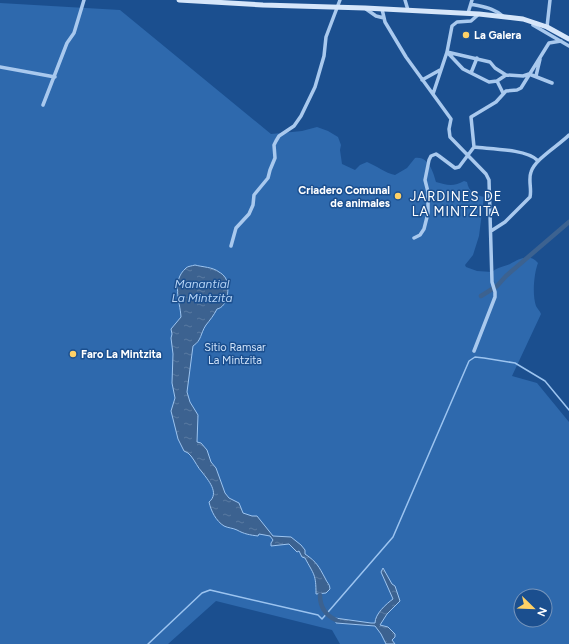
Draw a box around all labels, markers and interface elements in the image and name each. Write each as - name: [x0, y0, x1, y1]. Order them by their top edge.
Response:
- place label: La Galera: [474, 29, 521, 42]
- marker: La Galera: [461, 30, 471, 40]
- place label: Criadero Comunal de animales: [298, 184, 390, 210]
- district label: JARDINES DE LA MINTZITA: [410, 189, 502, 219]
- marker: Criadero Comunal de animales: [393, 191, 403, 201]
- water label: Manantial La Mintzita: [172, 277, 232, 305]
- park label: Sitio Ramsar La Mintzita: [204, 341, 266, 367]
- place label: Faro La Mintzita: [81, 348, 162, 361]
- marker: Faro La Mintzita: [68, 349, 78, 359]
- north arrow: [513, 588, 553, 628]
- text: N: [534, 605, 549, 618]

